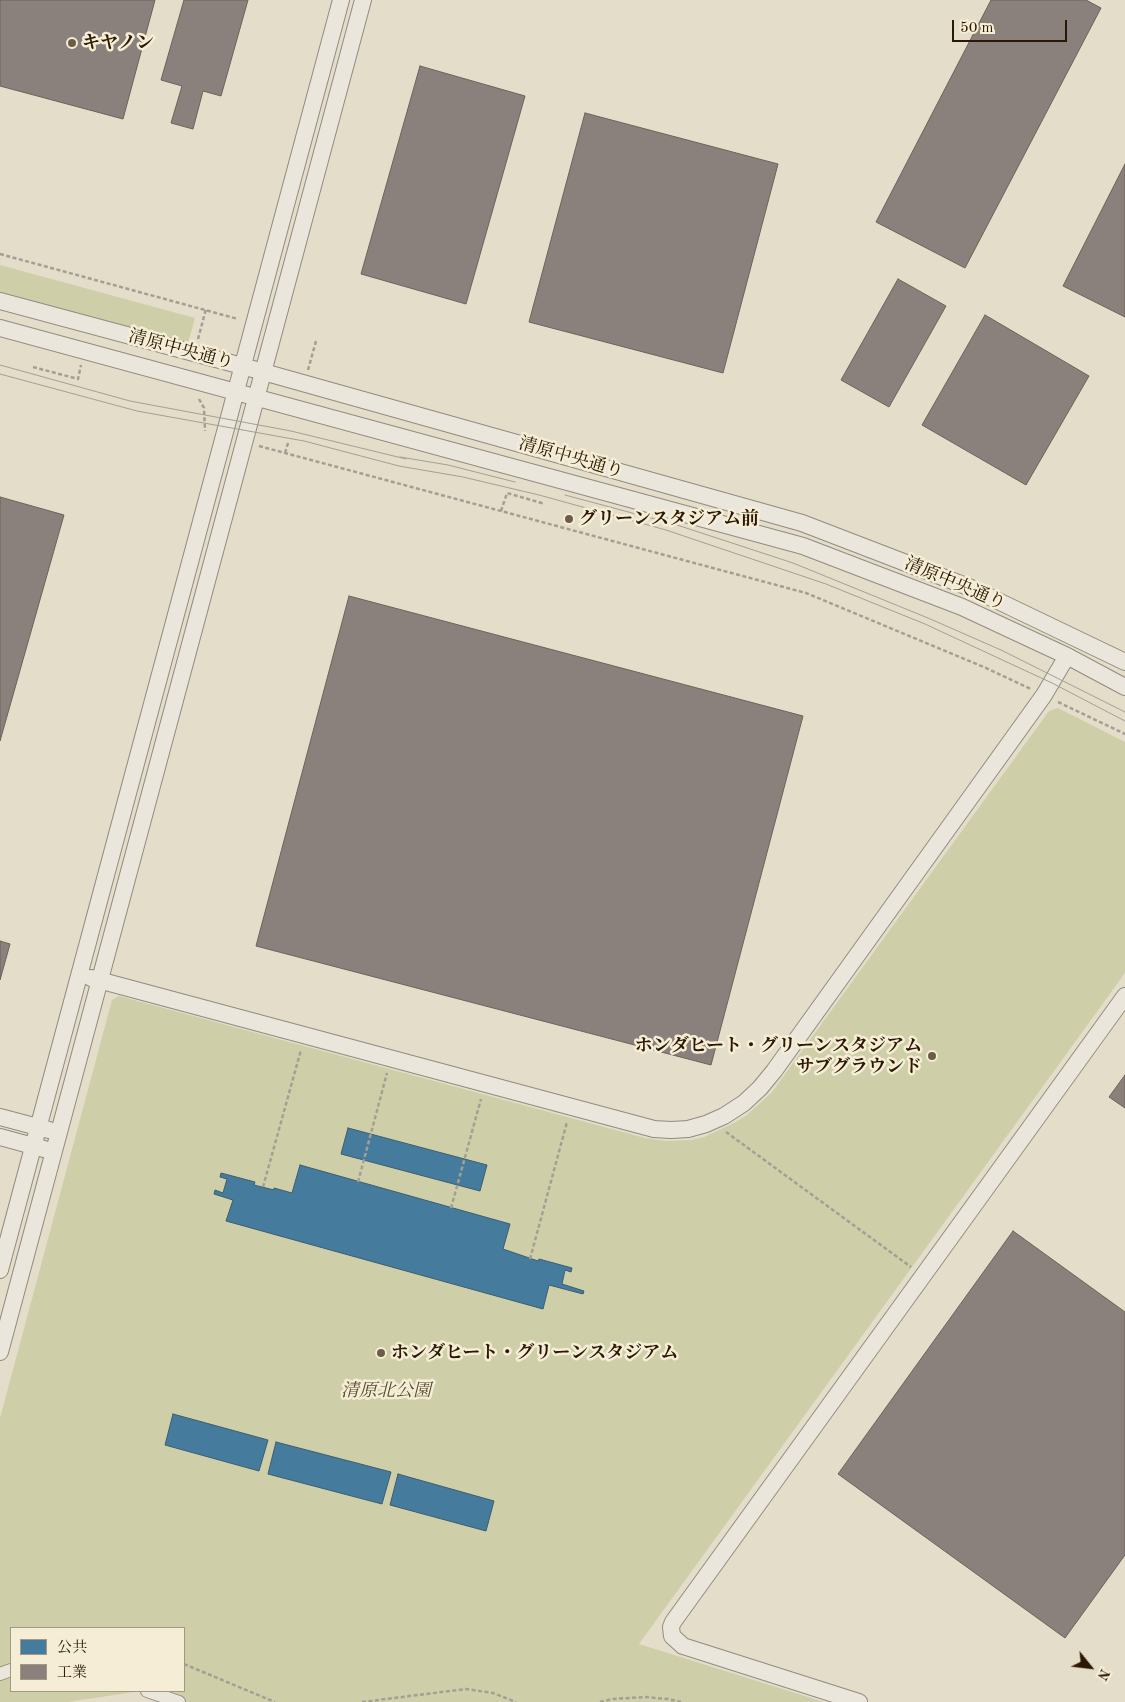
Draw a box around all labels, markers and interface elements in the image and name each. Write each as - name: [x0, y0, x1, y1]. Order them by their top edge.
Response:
- scale bar: [955, 10, 1070, 42]
- text: 50 m: [960, 21, 994, 36]
- place label: キヤノン: [82, 32, 154, 54]
- marker: キヤノン: [66, 37, 78, 49]
- street label: 清原中央通り: [126, 326, 236, 374]
- street label: 清原中央通り: [516, 433, 626, 483]
- place label: グリーンスタジアム前: [579, 508, 759, 530]
- marker: グリーンスタジアム前: [563, 513, 575, 525]
- street label: 清原中央通り: [901, 553, 1009, 615]
- place label: ホンダヒート・グリーンスタジアム サブグラウンド: [635, 1035, 922, 1078]
- marker: ホンダヒート・グリーンスタジアム サブグラウンド: [926, 1050, 938, 1062]
- place label: ホンダヒート・グリーンスタジアム: [391, 1342, 678, 1364]
- marker: ホンダヒート・グリーンスタジアム: [375, 1347, 387, 1359]
- park label: 清原北公園: [341, 1380, 431, 1402]
- legend: [10, 1627, 185, 1692]
- text: 公共: [57, 1641, 87, 1656]
- north arrow: [1065, 1642, 1115, 1692]
- text: 工業: [57, 1666, 87, 1681]
- text: N: [1094, 1666, 1112, 1682]

